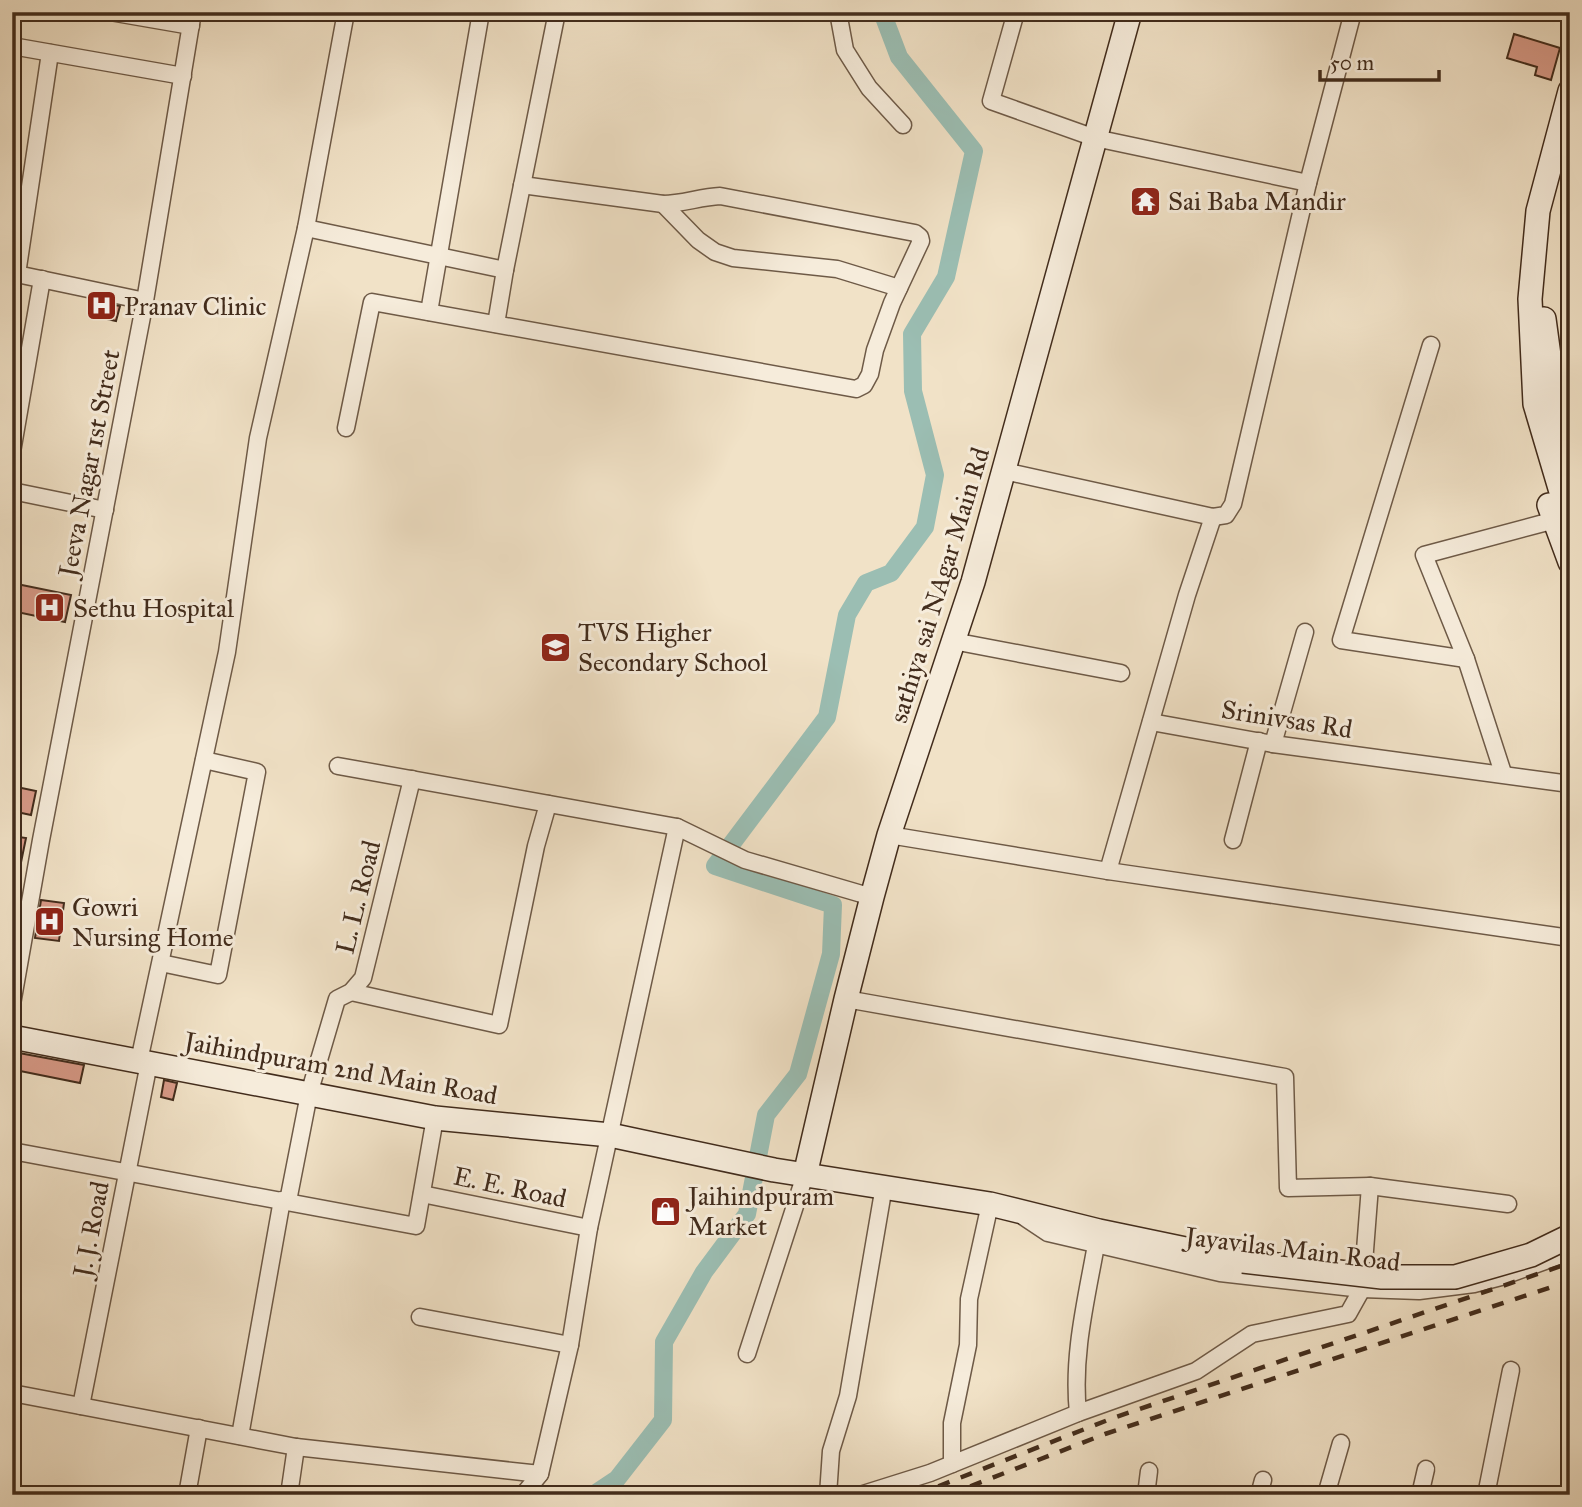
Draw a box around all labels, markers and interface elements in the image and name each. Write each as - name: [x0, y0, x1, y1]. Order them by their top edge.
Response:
- scale bar: [1320, 38, 1438, 82]
- text: 50 m: [1330, 50, 1375, 76]
- temple icon: Sai Baba Mandir: [1128, 184, 1162, 218]
- place label: Sai Baba Mandir: [1168, 185, 1346, 217]
- hospital icon: Pranav Clinic: [84, 289, 118, 323]
- place label: Pranav Clinic: [124, 290, 266, 322]
- street label: Jeeva Nagar 1st Street: [51, 347, 127, 582]
- street label: sathiya sai NAgar Main Rd: [882, 443, 996, 727]
- hospital icon: Sethu Hospital: [33, 591, 67, 625]
- place label: Sethu Hospital: [73, 592, 234, 624]
- place label: TVS Higher Secondary School: [578, 616, 768, 678]
- school or university icon: TVS Higher Secondary School: [538, 630, 572, 664]
- street label: Srinivsas Rd: [1219, 693, 1355, 745]
- street label: L. L. Road: [328, 837, 388, 957]
- place label: Gowri Nursing Home: [72, 891, 234, 953]
- hospital icon: Gowri Nursing Home: [32, 905, 66, 939]
- street label: Jaihindpuram 2nd Main Road: [179, 1024, 500, 1111]
- street label: E. E. Road: [451, 1159, 569, 1215]
- street label: J. J. Road: [65, 1178, 116, 1283]
- place label: Jaihindpuram Market: [685, 1180, 834, 1242]
- shop icon: Jaihindpuram Market: [648, 1194, 682, 1228]
- street label: Jayavilas Main Road: [1181, 1220, 1402, 1278]

